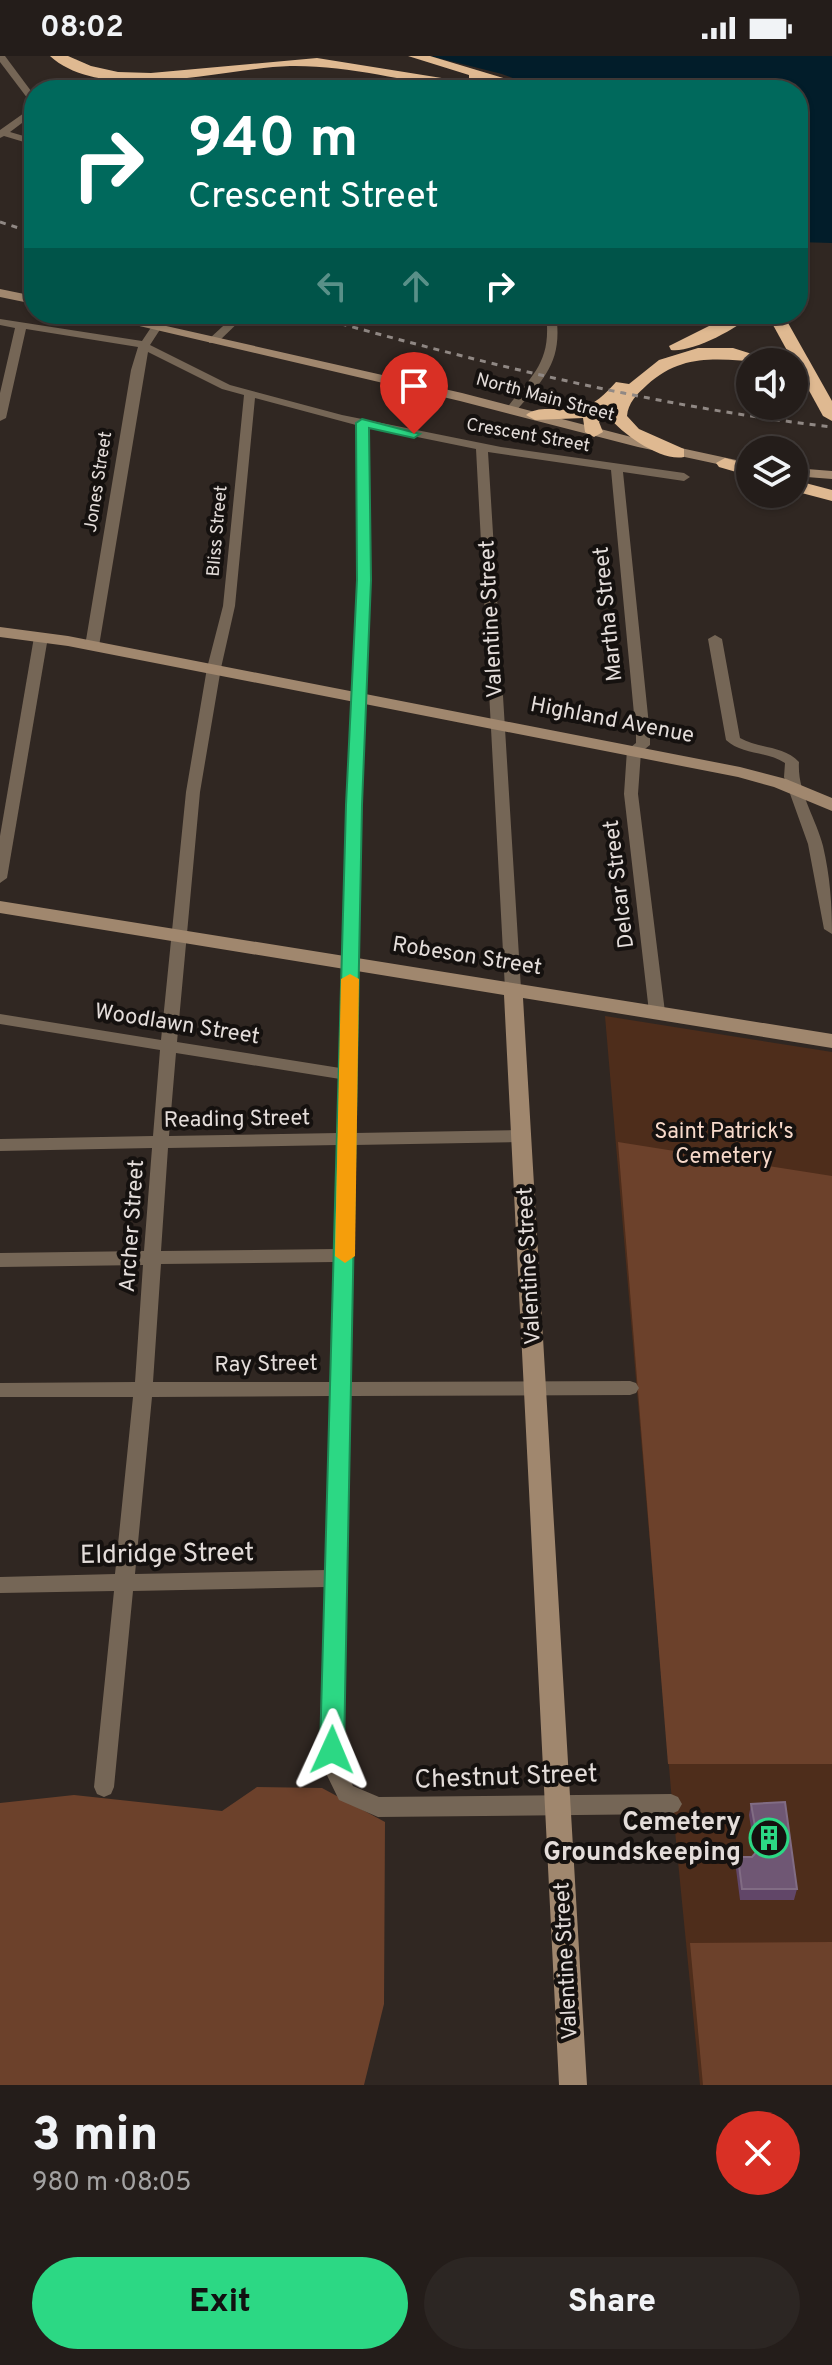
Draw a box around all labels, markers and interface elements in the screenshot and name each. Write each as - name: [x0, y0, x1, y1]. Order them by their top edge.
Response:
- text: 08:02: [40, 10, 124, 47]
- text: 940 m: [188, 106, 358, 176]
- icon: right: [56, 112, 160, 216]
- text: Crescent Street: [188, 175, 439, 221]
- icon: left: [310, 264, 354, 308]
- icon: ahead: [394, 264, 438, 308]
- icon: right: [478, 264, 522, 308]
- map controls: [736, 348, 808, 508]
- button: sound: [736, 348, 808, 420]
- pin: [380, 352, 448, 434]
- icon: arrive: [392, 364, 436, 408]
- street label: North Main Street: [473, 368, 617, 428]
- street label: Crescent Street: [464, 414, 592, 458]
- street label: Jones Street: [80, 430, 118, 534]
- button: layers: [736, 436, 808, 508]
- street label: Bliss Street: [203, 484, 233, 578]
- street label: Valentine Street: [474, 539, 510, 699]
- street label: Martha Street: [588, 545, 630, 683]
- street label: Highland Avenue: [528, 692, 696, 750]
- street label: Delcar Street: [599, 818, 641, 950]
- street label: Robeson Street: [390, 932, 544, 982]
- street label: Woodlawn Street: [93, 999, 261, 1051]
- street label: Reading Street: [164, 1105, 310, 1135]
- park label: Saint Patrick's Cemetery: [654, 1119, 794, 1171]
- street label: Archer Street: [115, 1159, 151, 1293]
- street label: Valentine Street: [512, 1186, 548, 1346]
- street label: Ray Street: [214, 1351, 318, 1379]
- street label: Eldridge Street: [80, 1537, 254, 1573]
- position arrow: [290, 1708, 374, 1792]
- street label: Chestnut Street: [414, 1758, 598, 1798]
- place label: Cemetery Groundskeeping: [543, 1807, 741, 1870]
- building icon: Cemetery Groundskeeping: [748, 1817, 790, 1859]
- street label: Valentine Street: [549, 1881, 585, 2041]
- text: 3 min: [32, 2107, 158, 2167]
- button: close: [716, 2111, 800, 2195]
- text: 980 m · 08:05: [32, 2167, 191, 2200]
- button: Exit: [32, 2257, 408, 2349]
- button: Share: [424, 2257, 800, 2349]

